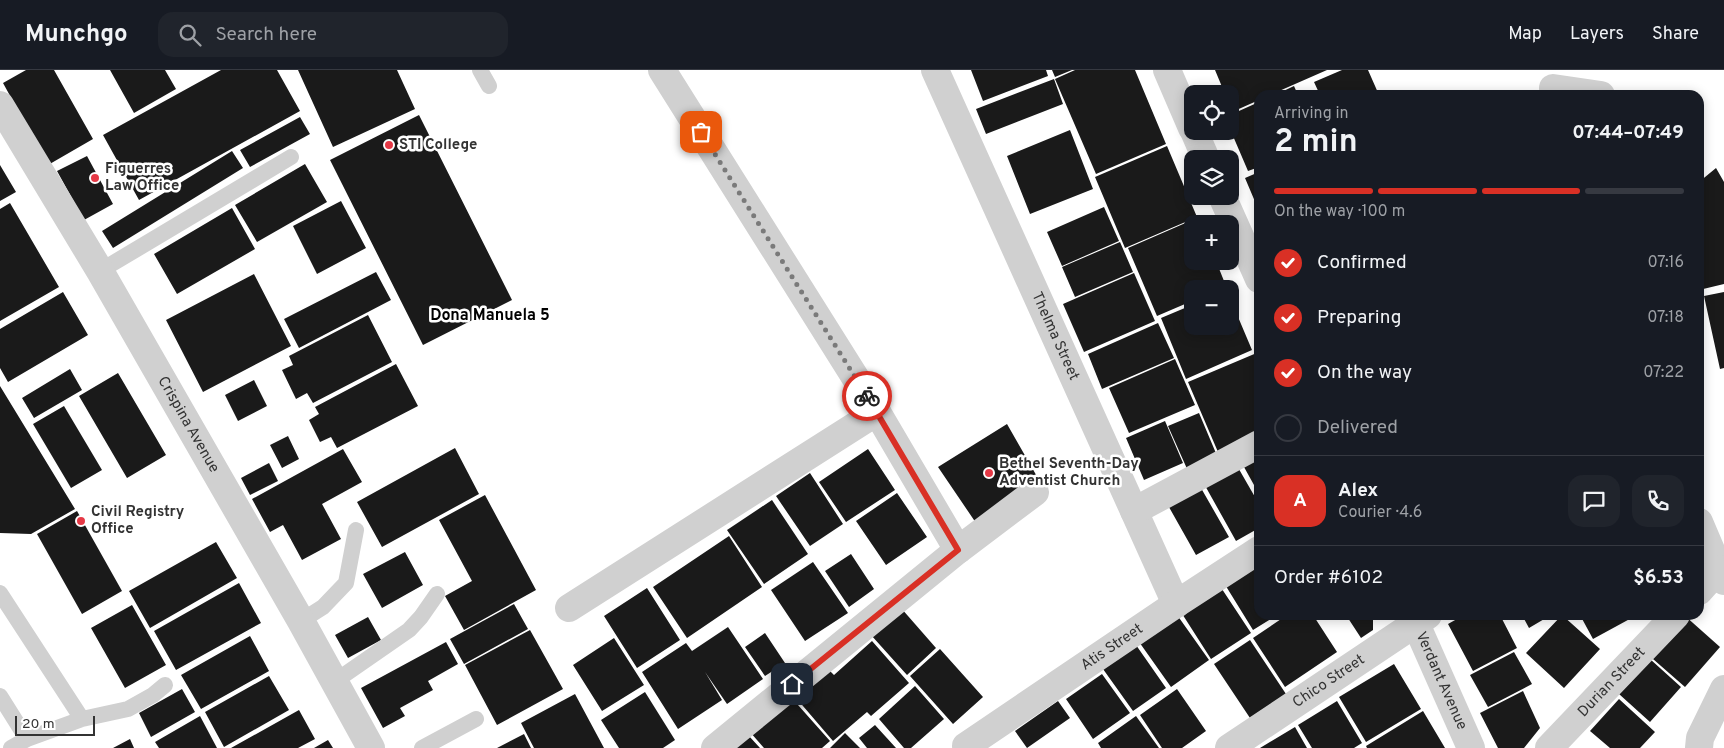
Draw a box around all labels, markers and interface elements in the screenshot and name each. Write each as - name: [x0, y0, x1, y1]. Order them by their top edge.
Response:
- search box: [158, 12, 508, 57]
- text: Munchgo: [25, 20, 128, 50]
- icon: search: [176, 21, 204, 49]
- text: Search here: [216, 23, 317, 47]
- text: Map: [1508, 23, 1542, 46]
- text: Layers: [1570, 23, 1624, 46]
- text: Share: [1652, 23, 1699, 46]
- map controls: [1184, 85, 1239, 335]
- button: locate: [1184, 85, 1239, 140]
- text: Arriving in: [1274, 104, 1349, 124]
- pin: [680, 111, 722, 153]
- icon: bag: [687, 118, 715, 146]
- text: 07:44–07:49: [1572, 121, 1684, 145]
- text: 2 min: [1274, 123, 1358, 163]
- place label: STI College: [399, 136, 477, 155]
- marker: STI College: [383, 139, 395, 151]
- button: layers: [1184, 150, 1239, 205]
- place label: Figuerres Law Office: [105, 160, 179, 196]
- marker: Figuerres Law Office: [89, 172, 101, 184]
- text: On the way · 100 m: [1274, 202, 1405, 222]
- button: +: [1184, 215, 1239, 270]
- icon: check: [1274, 249, 1302, 277]
- text: Confirmed: [1317, 251, 1407, 275]
- text: 07:16: [1647, 253, 1684, 273]
- button: −: [1184, 280, 1239, 335]
- street label: Thelma Street: [1027, 289, 1083, 383]
- icon: check: [1274, 304, 1302, 332]
- district label: Dona Manuela 5: [430, 306, 550, 326]
- text: Preparing: [1317, 306, 1401, 330]
- text: 07:18: [1647, 308, 1684, 328]
- icon: check: [1274, 359, 1302, 387]
- text: On the way: [1317, 361, 1412, 385]
- text: 07:22: [1643, 363, 1684, 383]
- courier: [842, 371, 892, 421]
- street label: Crispina Avenue: [153, 373, 223, 476]
- icon: bike: [853, 382, 881, 410]
- text: Delivered: [1317, 416, 1398, 440]
- place label: Bethel Seventh-Day Adventist Church: [999, 455, 1139, 491]
- marker: Bethel Seventh-Day Adventist Church: [983, 467, 995, 479]
- button: chat: [1568, 475, 1620, 527]
- button: phone: [1632, 475, 1684, 527]
- text: Alex: [1338, 479, 1378, 503]
- text: A: [1293, 489, 1307, 513]
- place label: Civil Registry Office: [91, 503, 185, 539]
- text: Courier · 4.6: [1338, 503, 1422, 523]
- marker: Civil Registry Office: [75, 515, 87, 527]
- text: Order #6102: [1274, 566, 1383, 590]
- text: $6.53: [1633, 566, 1684, 590]
- street label: Atis Street: [1077, 620, 1147, 675]
- street label: Verdant Avenue: [1411, 629, 1471, 733]
- street label: Durian Street: [1574, 643, 1650, 721]
- street label: Chico Street: [1289, 650, 1368, 712]
- pin: [771, 663, 813, 705]
- icon: home: [778, 670, 806, 698]
- scale bar: [15, 713, 95, 736]
- text: 20 m: [22, 716, 55, 733]

